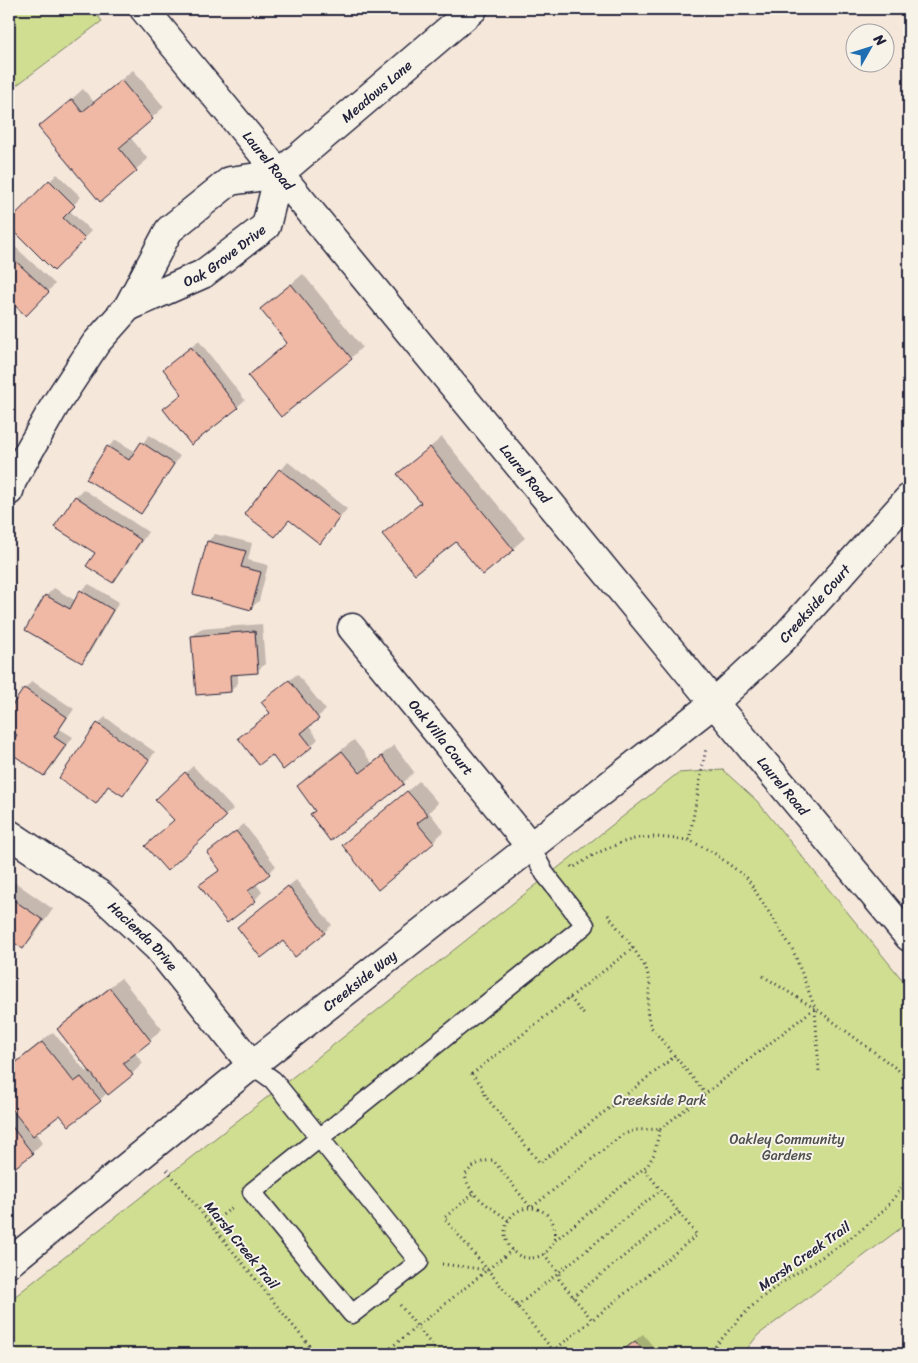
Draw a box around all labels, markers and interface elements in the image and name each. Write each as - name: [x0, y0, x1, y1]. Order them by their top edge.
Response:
- north arrow: [846, 22, 896, 72]
- text: N: [866, 28, 893, 52]
- street label: Meadows Lane: [335, 54, 418, 129]
- street label: Laurel Road: [236, 125, 301, 197]
- street label: Oak Grove Drive: [179, 218, 272, 294]
- street label: Laurel Road: [493, 438, 558, 510]
- street label: Creekside Court: [773, 558, 858, 649]
- street label: Oak Villa Court: [402, 694, 480, 781]
- street label: Laurel Road: [750, 751, 816, 823]
- street label: Hacienda Drive: [102, 895, 184, 977]
- street label: Creekside Way: [317, 943, 403, 1019]
- park label: Creekside Park: [614, 1088, 706, 1113]
- park label: Oakley Community Gardens: [729, 1127, 845, 1168]
- street label: Marsh Creek Trail: [198, 1195, 286, 1296]
- street label: Marsh Creek Trail: [753, 1215, 857, 1298]

